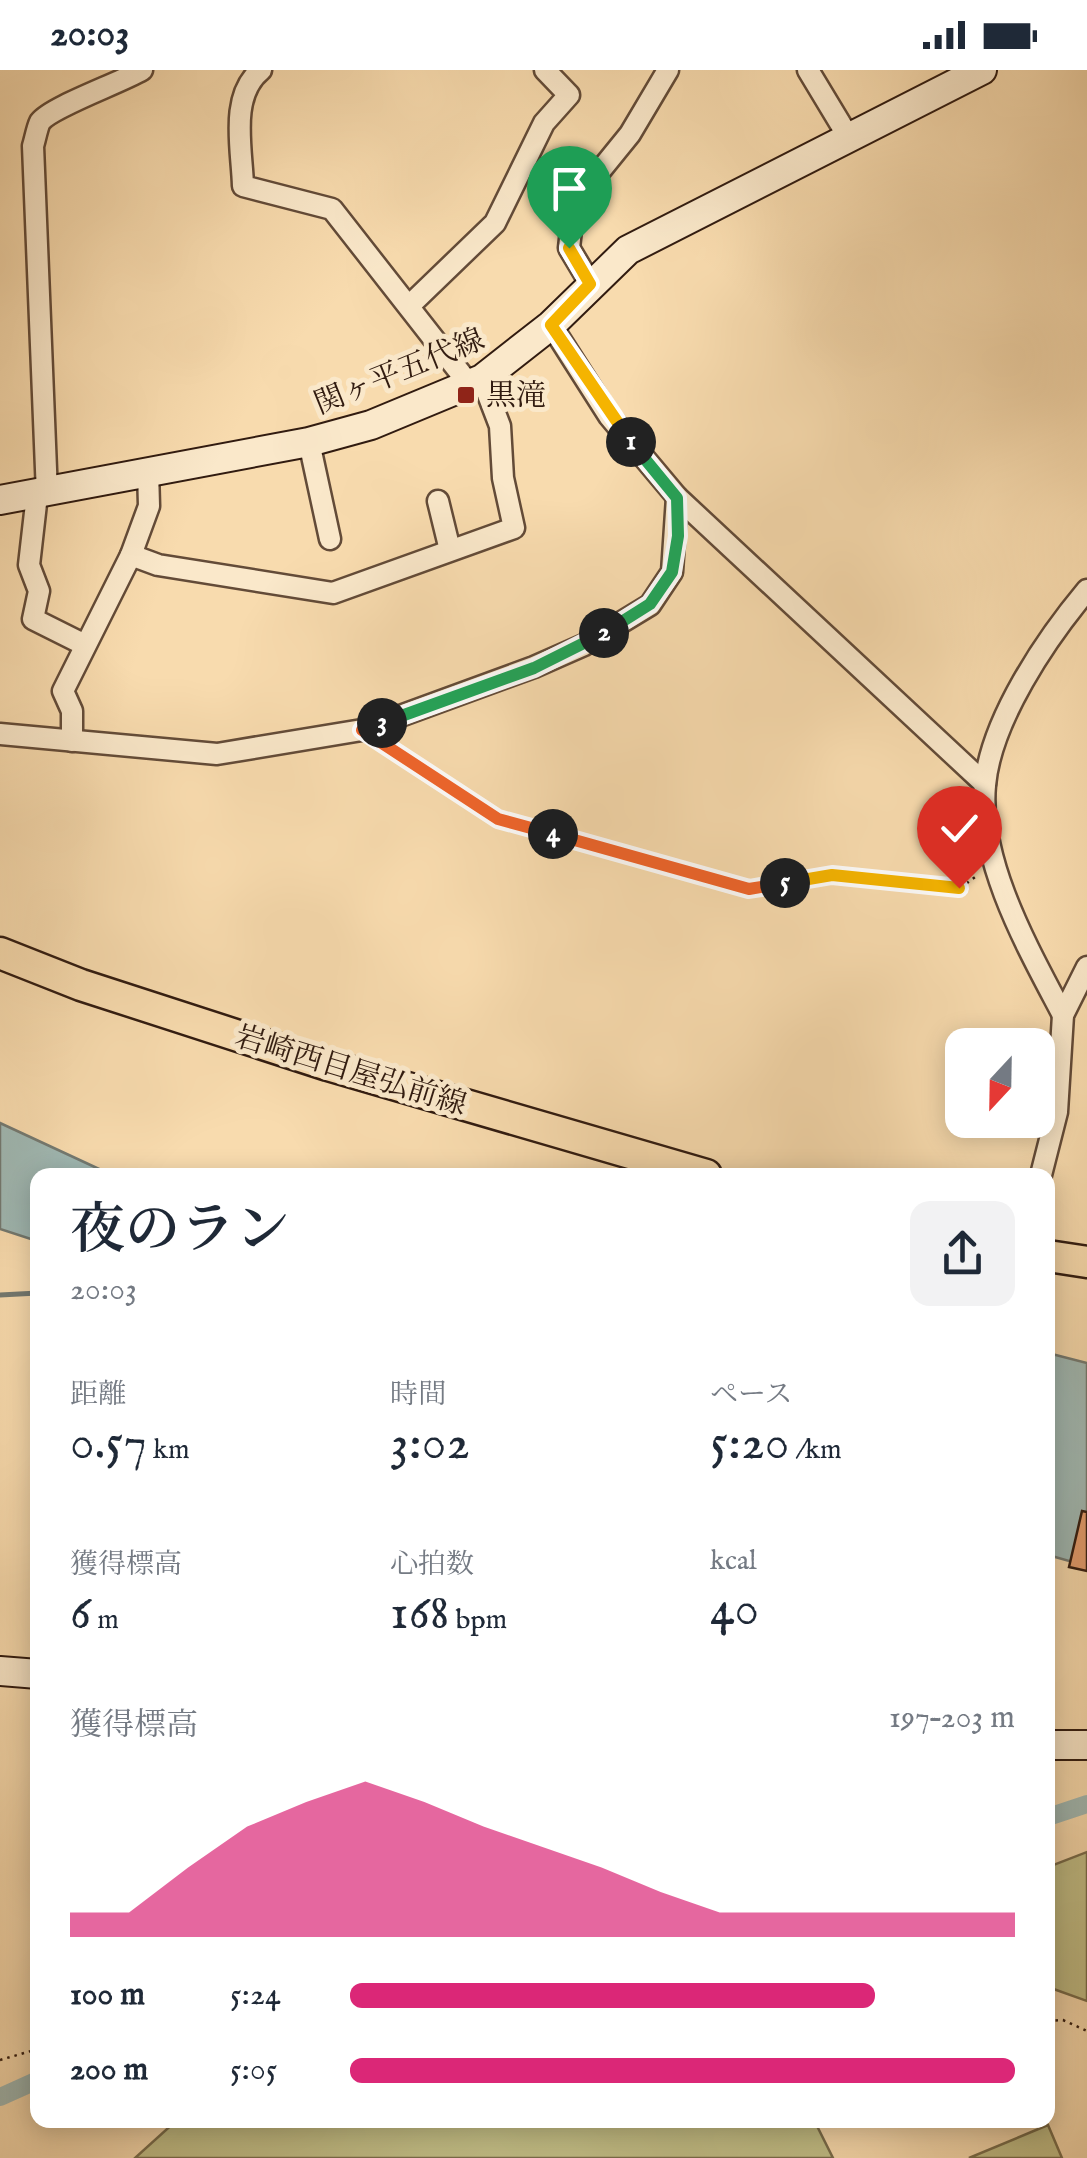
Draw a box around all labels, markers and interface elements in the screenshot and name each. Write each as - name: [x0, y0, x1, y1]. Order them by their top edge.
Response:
- text: 20:03: [50, 11, 129, 59]
- pin: [527, 146, 612, 249]
- icon: arrive: [542, 161, 597, 216]
- street label: 関ヶ平五代線: [309, 322, 490, 424]
- place label: 黒滝: [486, 378, 546, 416]
- marker: 黒滝: [455, 384, 477, 406]
- pin: 1: [606, 417, 656, 467]
- text: 1: [626, 424, 636, 459]
- pin: 2: [579, 608, 629, 658]
- text: 2: [597, 615, 611, 650]
- pin: 3: [357, 698, 407, 748]
- text: 3: [377, 705, 387, 740]
- pin: [917, 786, 1002, 889]
- icon: check: [932, 801, 987, 856]
- pin: 4: [528, 809, 578, 859]
- text: 4: [546, 816, 560, 851]
- pin: 5: [760, 858, 810, 908]
- text: 5: [780, 865, 790, 900]
- street label: 岩崎西目屋弘前線: [230, 1019, 471, 1125]
- north arrow: [945, 1028, 1055, 1138]
- map controls: [945, 1028, 1055, 1138]
- text: 夜のラン: [70, 1197, 290, 1267]
- button: share: [910, 1201, 1015, 1306]
- text: 20:03: [70, 1270, 137, 1311]
- text: 距離: [70, 1378, 126, 1413]
- text: 時間: [390, 1378, 446, 1413]
- text: ペース: [710, 1378, 793, 1413]
- text: 0.57: [70, 1413, 147, 1476]
- text: 3:02: [390, 1413, 470, 1476]
- text: 5:20: [710, 1413, 789, 1476]
- text: km: [147, 1433, 190, 1468]
- text: /km: [789, 1433, 842, 1468]
- text: kcal: [710, 1544, 757, 1579]
- text: 獲得標高: [70, 1548, 182, 1583]
- text: 心拍数: [390, 1548, 474, 1583]
- text: 40: [710, 1579, 759, 1642]
- text: 6: [70, 1583, 91, 1646]
- text: 168: [390, 1583, 449, 1646]
- text: m: [91, 1603, 119, 1638]
- text: bpm: [449, 1603, 507, 1638]
- text: 197–203 m: [889, 1698, 1015, 1739]
- text: 獲得標高: [70, 1706, 198, 1747]
- text: 100 m: [70, 1975, 145, 2016]
- text: 5:24: [230, 1975, 281, 2016]
- text: 200 m: [70, 2050, 148, 2091]
- text: 5:05: [230, 2050, 277, 2091]

